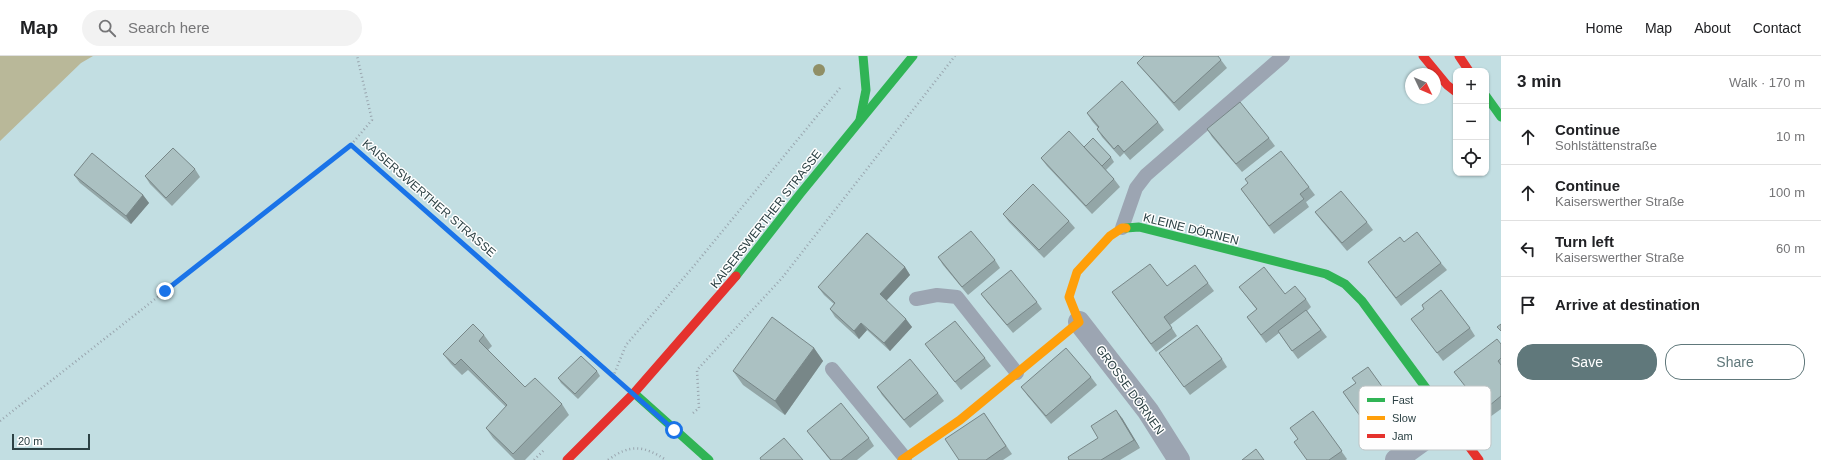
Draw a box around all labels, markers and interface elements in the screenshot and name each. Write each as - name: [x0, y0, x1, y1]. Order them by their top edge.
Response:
- search box: [82, 10, 362, 46]
- text: Map: [20, 17, 58, 38]
- icon: search: [96, 17, 118, 39]
- text: Search here: [128, 19, 210, 36]
- text: Home: [1586, 20, 1623, 36]
- text: Map: [1645, 20, 1672, 36]
- text: About: [1694, 20, 1731, 36]
- text: Contact: [1753, 20, 1801, 36]
- north arrow: [1405, 68, 1441, 104]
- map controls: [1453, 68, 1489, 176]
- button: +: [1453, 68, 1489, 104]
- text: 3 min: [1517, 72, 1561, 91]
- text: Walk · 170 m: [1729, 75, 1805, 90]
- button: −: [1453, 104, 1489, 140]
- text: Continue: [1555, 121, 1620, 138]
- icon: ahead: [1517, 126, 1539, 148]
- text: 10 m: [1776, 129, 1805, 144]
- street label: KAISERSWERTHER STRASSE: [360, 136, 498, 260]
- text: Sohlstättenstraße: [1555, 138, 1657, 153]
- button: locate: [1453, 140, 1489, 176]
- street label: KAISERSWERTHER STRASSE: [708, 147, 824, 291]
- text: Continue: [1555, 177, 1620, 194]
- icon: ahead: [1517, 182, 1539, 204]
- text: 100 m: [1769, 185, 1805, 200]
- text: Kaiserswerther Straße: [1555, 194, 1684, 209]
- street label: KLEINE DÖRNEN: [1142, 210, 1240, 248]
- text: Turn left: [1555, 233, 1614, 250]
- icon: left: [1517, 238, 1539, 260]
- text: 60 m: [1776, 241, 1805, 256]
- text: Kaiserswerther Straße: [1555, 250, 1684, 265]
- route end: [156, 282, 174, 300]
- icon: arrive: [1517, 294, 1539, 316]
- text: Arrive at destination: [1555, 296, 1700, 313]
- street label: GROSSE DÖRNEN: [1093, 343, 1167, 437]
- button: Save: [1517, 344, 1657, 380]
- button: Share: [1665, 344, 1805, 380]
- legend: [1359, 386, 1491, 450]
- text: Fast: [1392, 394, 1413, 406]
- text: Slow: [1392, 412, 1416, 424]
- route start: [665, 421, 683, 439]
- text: Jam: [1392, 430, 1413, 442]
- scale bar: [12, 432, 90, 451]
- text: 20 m: [18, 435, 42, 447]

